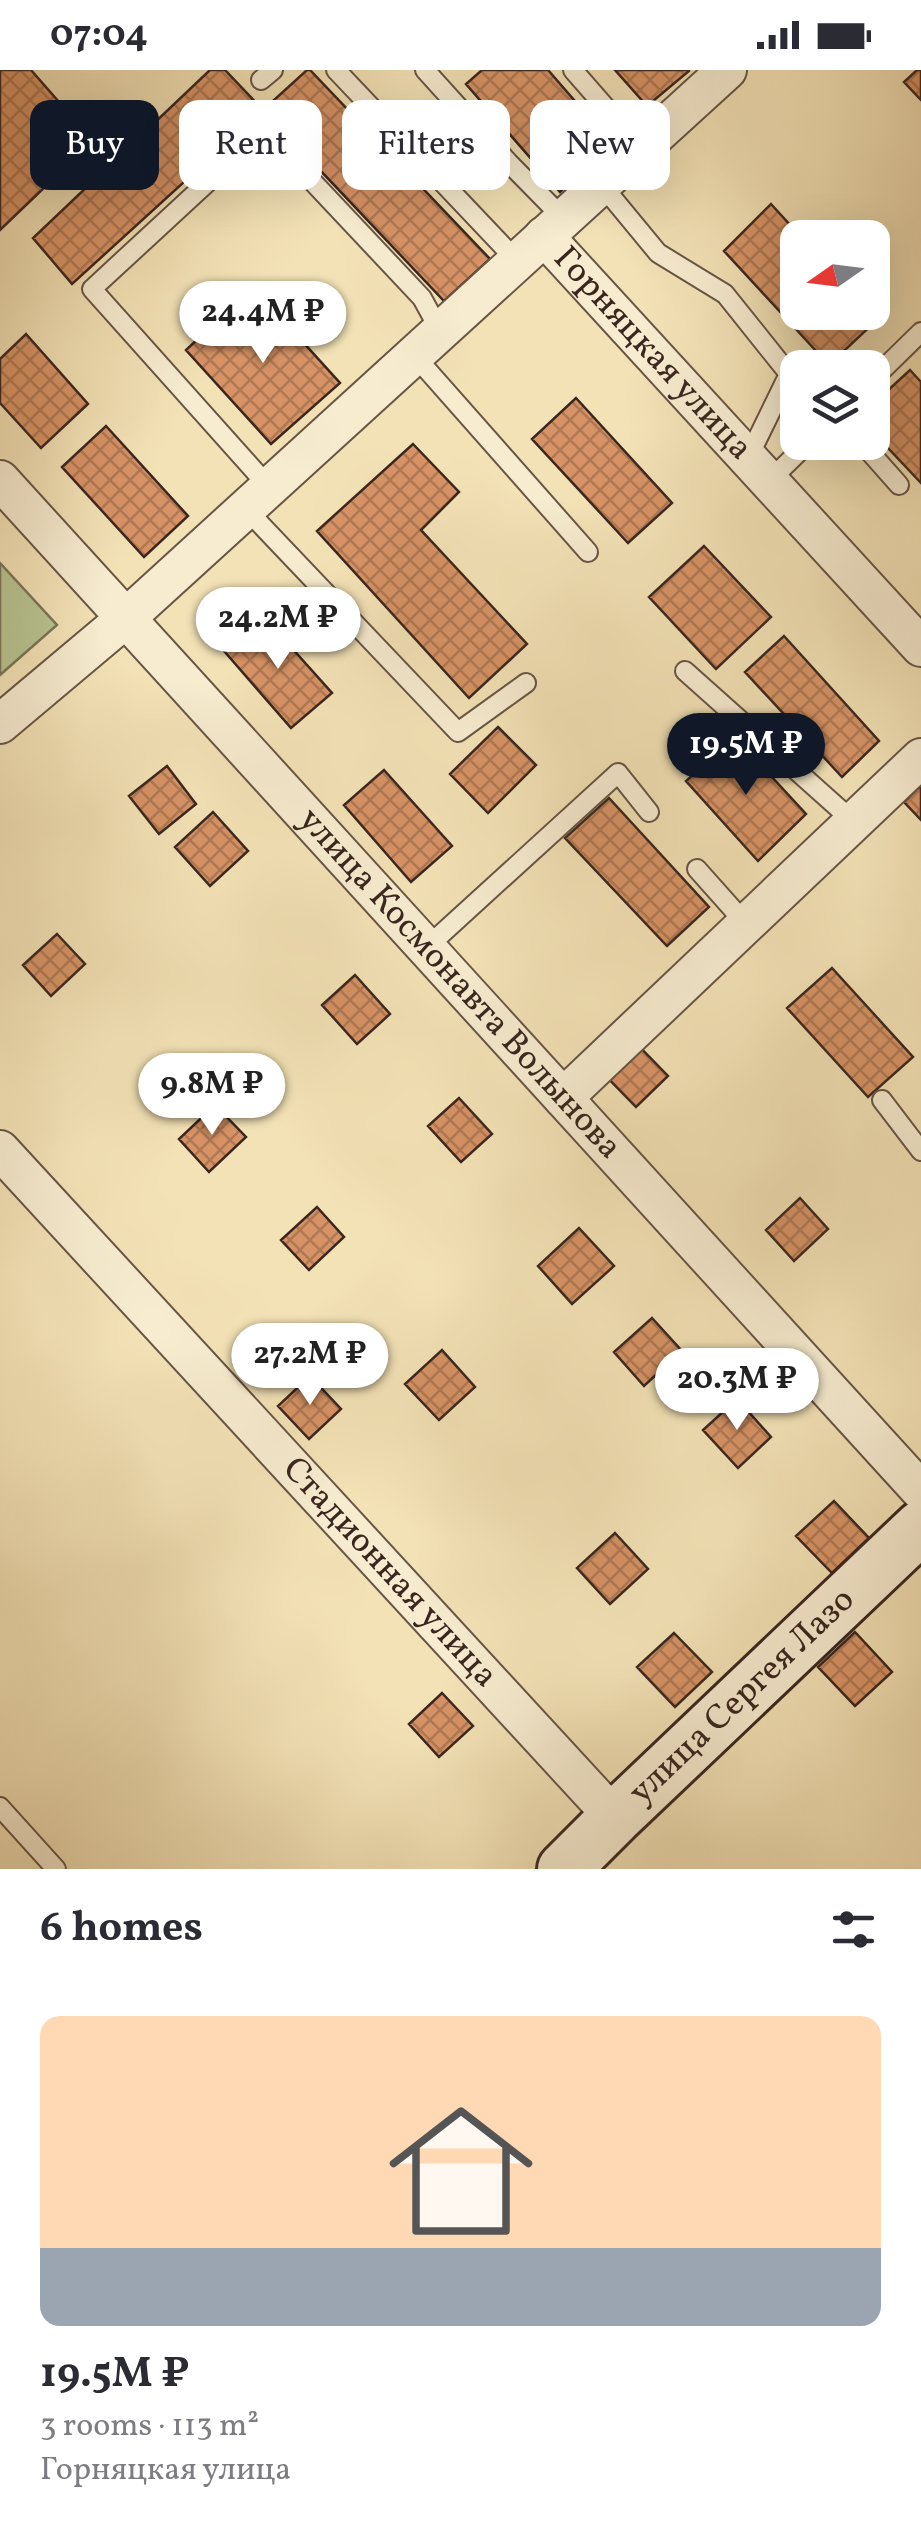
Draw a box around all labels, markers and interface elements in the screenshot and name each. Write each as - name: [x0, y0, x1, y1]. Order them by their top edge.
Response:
- text: 07:04: [50, 9, 148, 62]
- chip: Buy: [30, 100, 159, 190]
- chip: Rent: [179, 100, 322, 190]
- chip: Filters: [342, 100, 510, 190]
- chip: New: [530, 100, 670, 190]
- north arrow: [780, 220, 890, 330]
- map controls: [780, 220, 890, 460]
- street label: Горняцкая улица: [542, 236, 763, 471]
- pin: 24.4M ₽: [171, 281, 355, 366]
- text: 24.4M ₽: [201, 291, 325, 335]
- button: layers: [780, 350, 890, 460]
- pin: 24.2M ₽: [186, 587, 370, 672]
- text: 24.2M ₽: [218, 597, 338, 641]
- pin: 19.5M ₽: [654, 713, 838, 798]
- text: 19.5M ₽: [689, 723, 803, 767]
- street label: улица Космонавта Волынова: [286, 798, 632, 1171]
- pin: 9.8M ₽: [131, 1053, 293, 1138]
- text: 9.8M ₽: [160, 1063, 264, 1107]
- pin: 27.2M ₽: [218, 1323, 402, 1408]
- text: 27.2M ₽: [253, 1333, 367, 1377]
- pin: 20.3M ₽: [645, 1348, 829, 1433]
- text: 20.3M ₽: [677, 1358, 797, 1402]
- street label: Стадионная улица: [271, 1447, 508, 1699]
- street label: улица Сергея Лазо: [619, 1578, 866, 1816]
- text: 6 homes: [40, 1900, 203, 1959]
- icon: filters: [826, 1902, 881, 1957]
- icon: home: [371, 2081, 551, 2261]
- text: 19.5M ₽: [40, 2346, 190, 2405]
- text: 3 rooms · 113 m²: [40, 2405, 259, 2449]
- text: Горняцкая улица: [40, 2449, 291, 2493]

